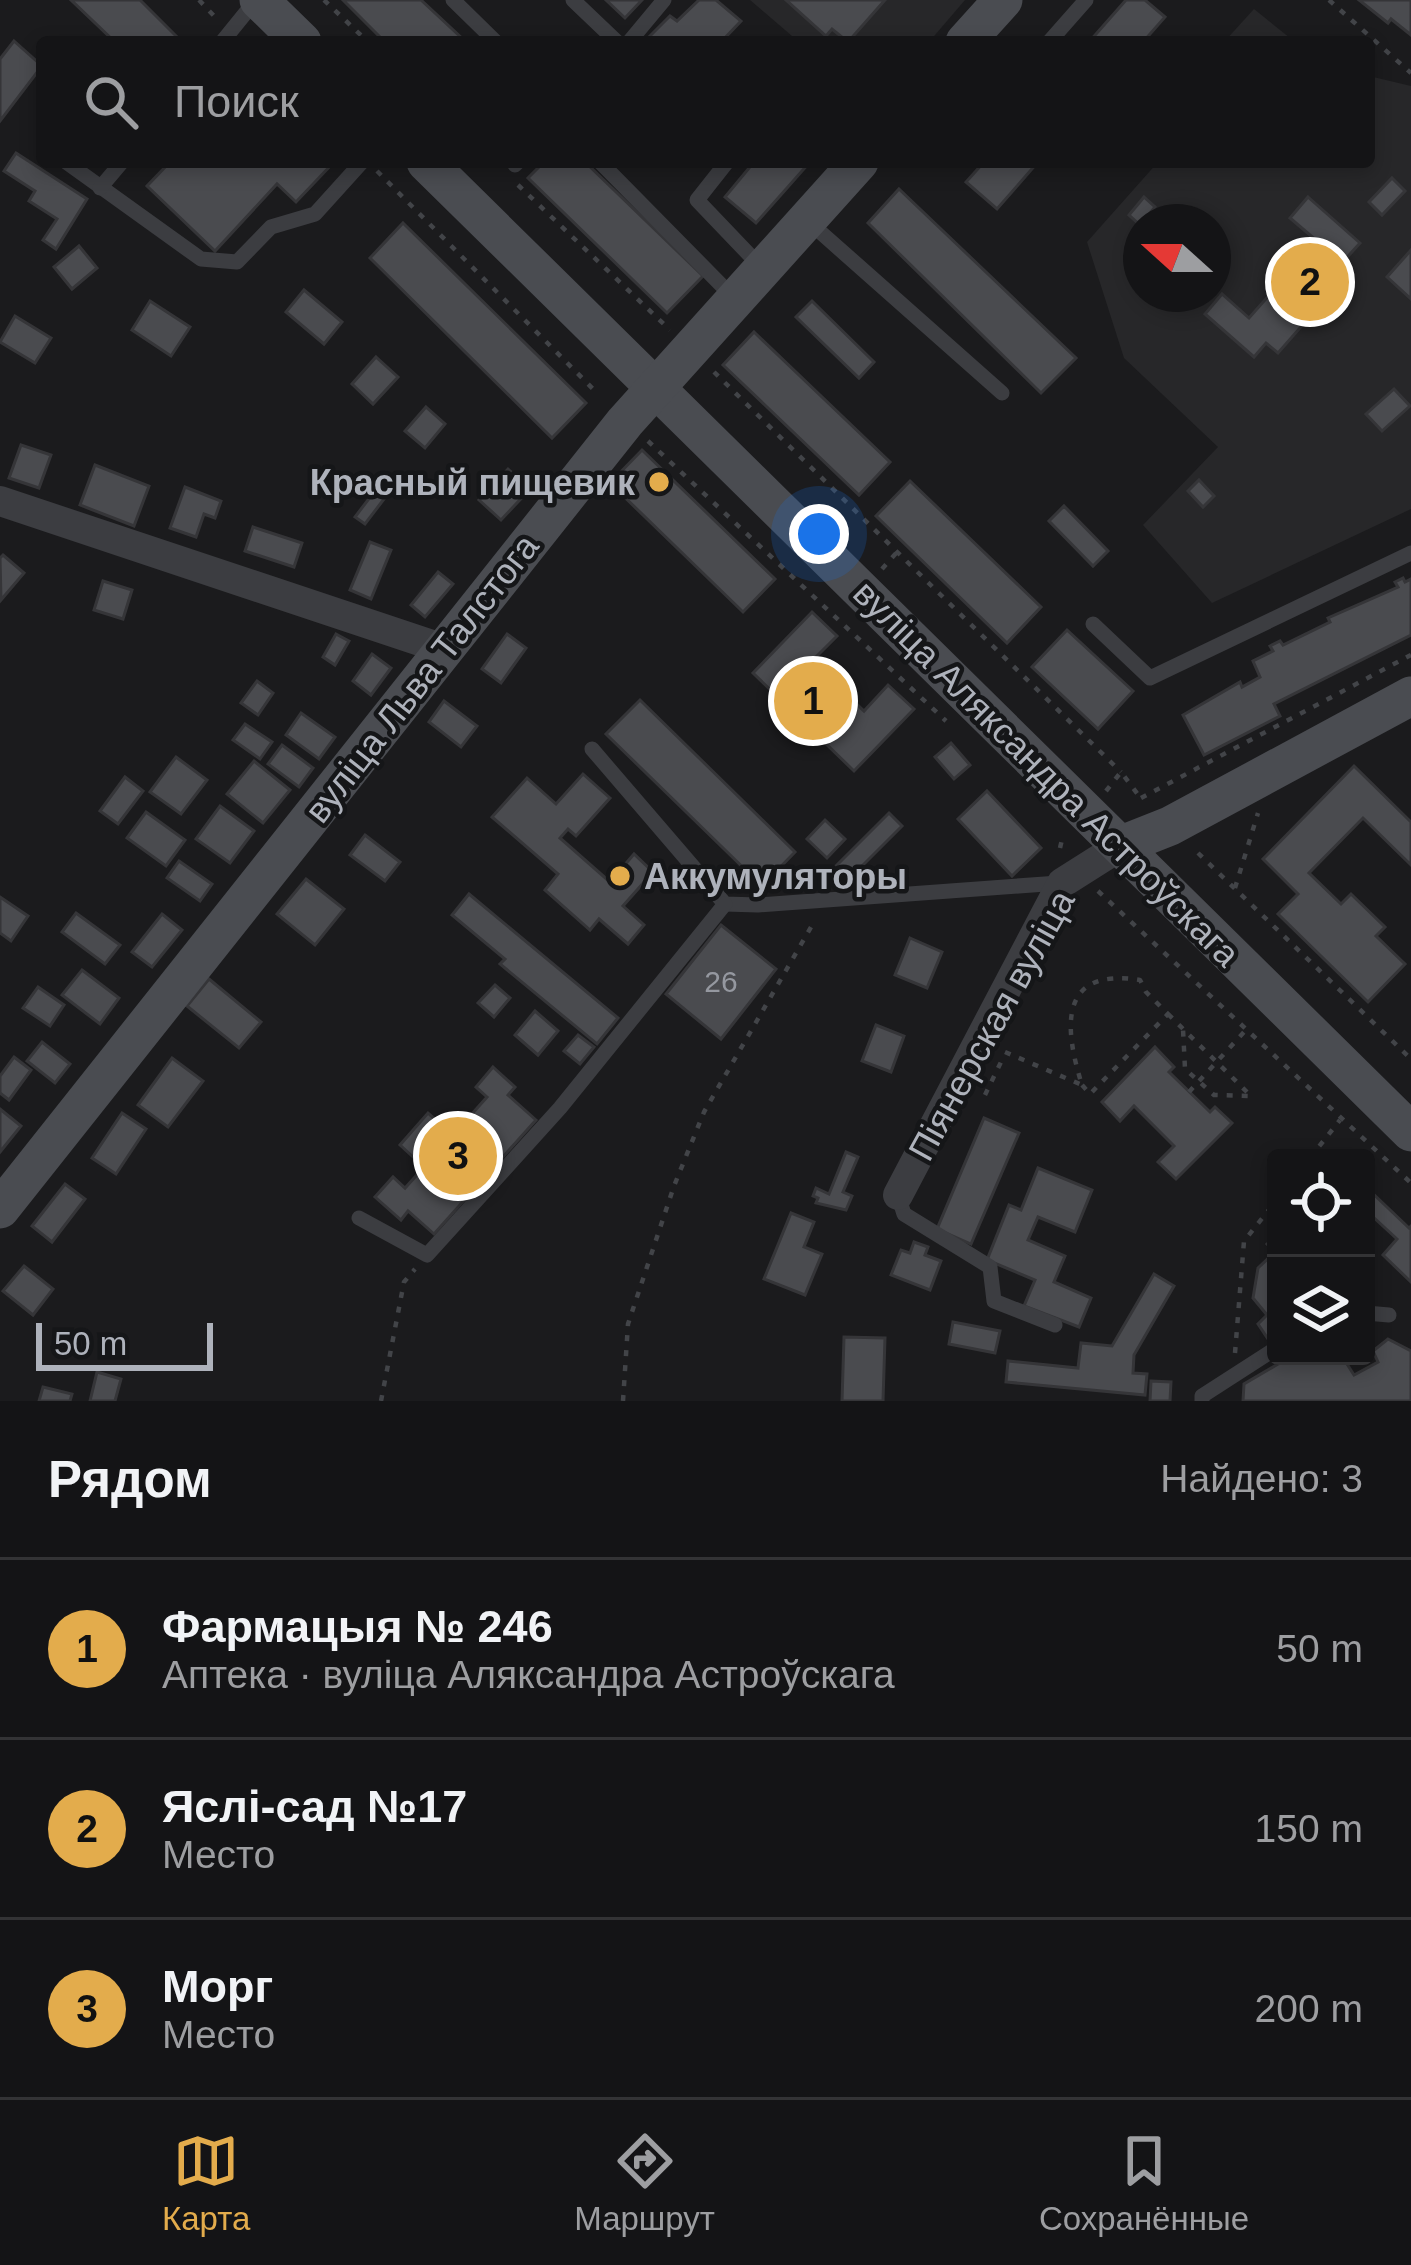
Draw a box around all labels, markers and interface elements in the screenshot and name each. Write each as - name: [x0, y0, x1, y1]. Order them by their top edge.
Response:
- search box: [36, 36, 1375, 168]
- icon: search: [78, 69, 144, 135]
- text: Поиск: [174, 76, 299, 127]
- north arrow: [1123, 204, 1231, 312]
- pin: 2: [1271, 237, 1349, 327]
- place label: Красный пищевик: [310, 462, 636, 503]
- marker: Красный пищевик: [646, 469, 672, 495]
- your location: [789, 504, 849, 564]
- street label: вуліца Льва Талстога: [296, 525, 547, 830]
- street label: вуліца Аляксандра Астроўскага: [845, 572, 1249, 975]
- pin: 1: [774, 656, 852, 746]
- place label: Аккумуляторы: [644, 856, 907, 897]
- marker: Аккумуляторы: [607, 863, 633, 889]
- street label: Піянерская вуліца: [900, 882, 1083, 1167]
- house number: 26: [704, 965, 738, 998]
- pin: 3: [419, 1111, 497, 1201]
- map controls: [1267, 1149, 1375, 1365]
- button: locate: [1267, 1149, 1375, 1257]
- button: layers: [1267, 1257, 1375, 1365]
- scale bar: [36, 1317, 213, 1370]
- text: 50 m: [54, 1325, 127, 1362]
- text: Рядом: [48, 1451, 212, 1508]
- text: Найдено: 3: [1160, 1457, 1363, 1500]
- text: Фармацыя № 246: [162, 1601, 553, 1652]
- text: 1: [76, 1627, 98, 1670]
- text: 50 m: [1276, 1627, 1363, 1670]
- text: Аптека · вуліца Аляксандра Астроўскага: [162, 1653, 895, 1696]
- text: Яслі-сад №17: [162, 1781, 467, 1832]
- text: 2: [76, 1807, 98, 1850]
- text: 150 m: [1255, 1807, 1363, 1850]
- text: Место: [162, 1833, 275, 1876]
- text: Морг: [162, 1961, 273, 2012]
- text: 3: [76, 1987, 98, 2030]
- text: 200 m: [1255, 1987, 1363, 2030]
- text: Место: [162, 2013, 275, 2056]
- tab: Карта: [162, 2128, 250, 2238]
- tab: Маршрут: [574, 2128, 715, 2238]
- tab: Сохранённые: [1039, 2128, 1249, 2238]

